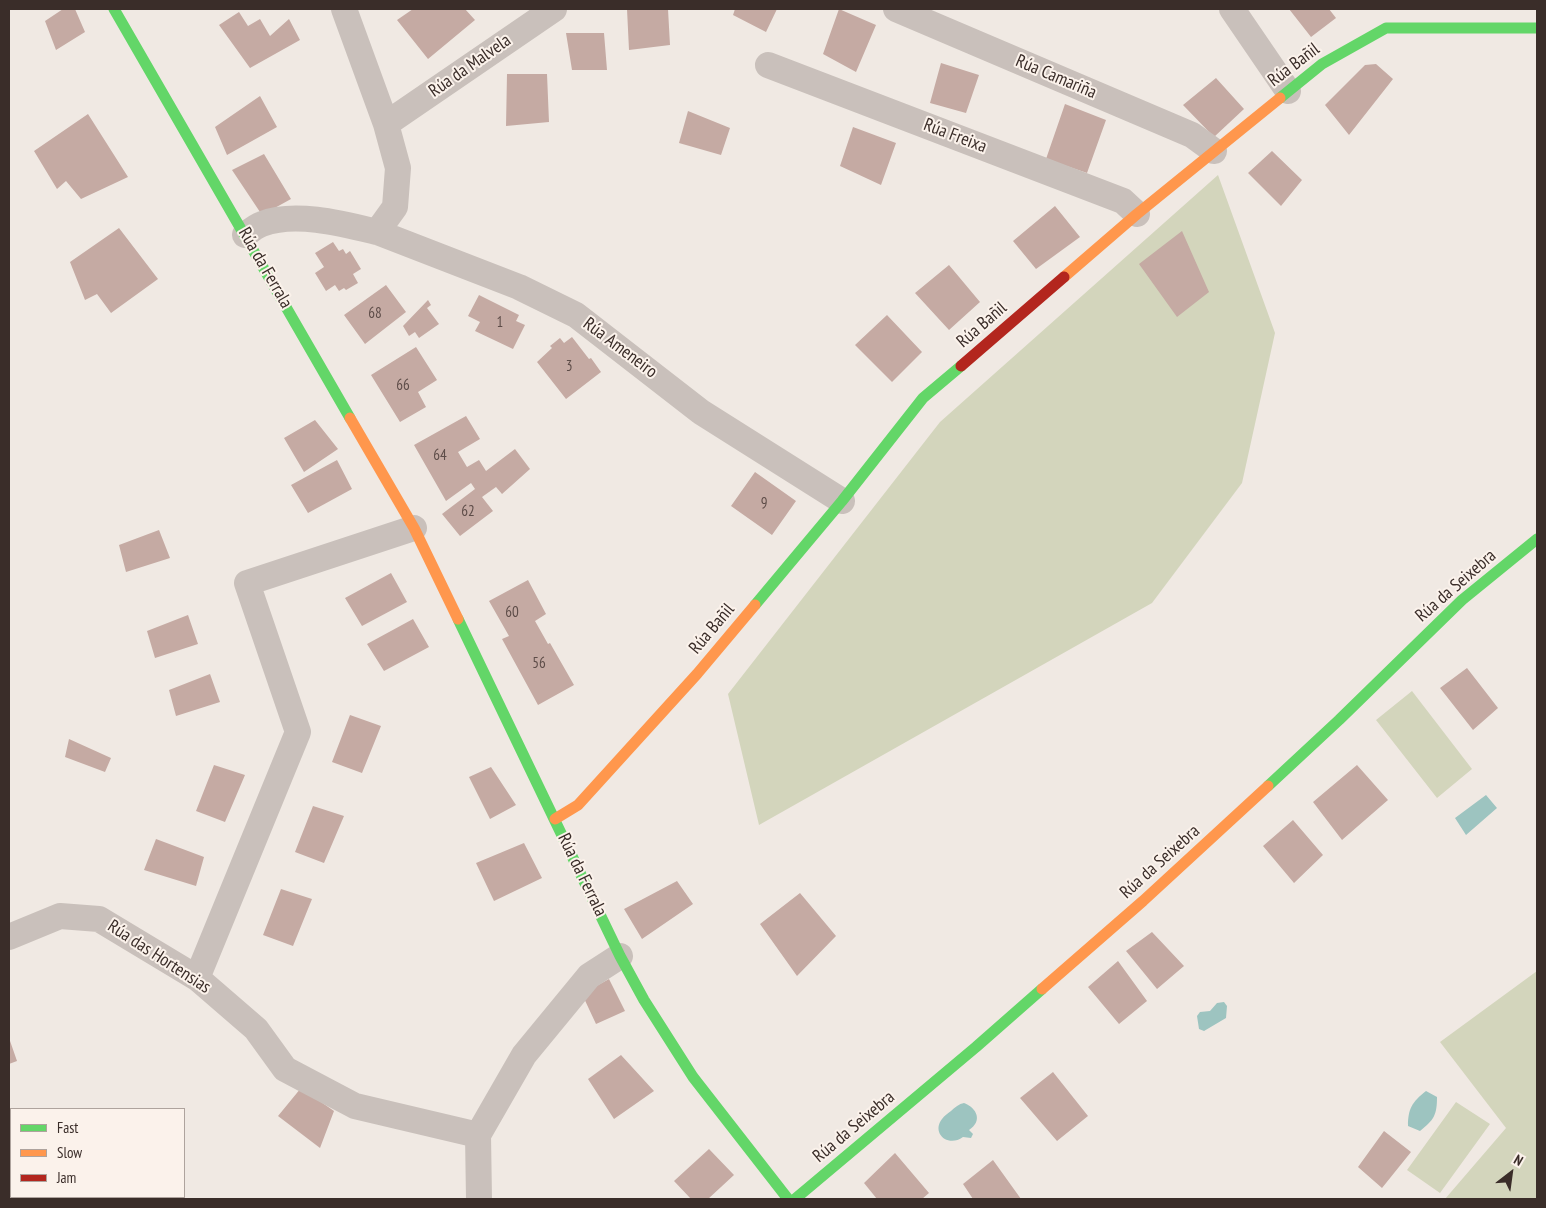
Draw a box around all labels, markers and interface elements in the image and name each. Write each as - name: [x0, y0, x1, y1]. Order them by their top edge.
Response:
- street label: Rúa da Malvela: [425, 30, 515, 102]
- street label: Rúa Bañil: [1264, 39, 1324, 91]
- street label: Rúa Camariña: [1012, 50, 1100, 104]
- street label: Rúa Freixa: [920, 114, 990, 158]
- street label: Rúa da Ferrala: [233, 224, 297, 312]
- street label: Rúa Bañil: [953, 297, 1011, 353]
- house number: 68: [368, 305, 382, 323]
- street label: Rúa Ameneiro: [579, 313, 661, 383]
- house number: 1: [497, 314, 503, 332]
- house number: 3: [566, 358, 572, 376]
- house number: 66: [396, 377, 410, 395]
- house number: 64: [433, 447, 447, 465]
- house number: 9: [761, 495, 767, 513]
- house number: 62: [461, 503, 475, 521]
- street label: Rúa da Seixebra: [1411, 545, 1501, 627]
- street label: Rúa Bañil: [685, 599, 739, 659]
- house number: 60: [505, 604, 519, 622]
- house number: 56: [532, 655, 546, 673]
- street label: Rúa da Seixebra: [1116, 821, 1204, 903]
- street label: Rúa da Ferrala: [553, 830, 611, 920]
- street label: Rúa das Hortensias: [103, 916, 215, 998]
- street label: Rúa da Seixebra: [809, 1087, 899, 1167]
- legend: [10, 1108, 185, 1198]
- text: Fast: [57, 1118, 78, 1137]
- text: Slow: [57, 1143, 82, 1162]
- north arrow: [1486, 1148, 1536, 1198]
- text: N: [1511, 1150, 1526, 1170]
- text: Jam: [57, 1168, 76, 1187]

